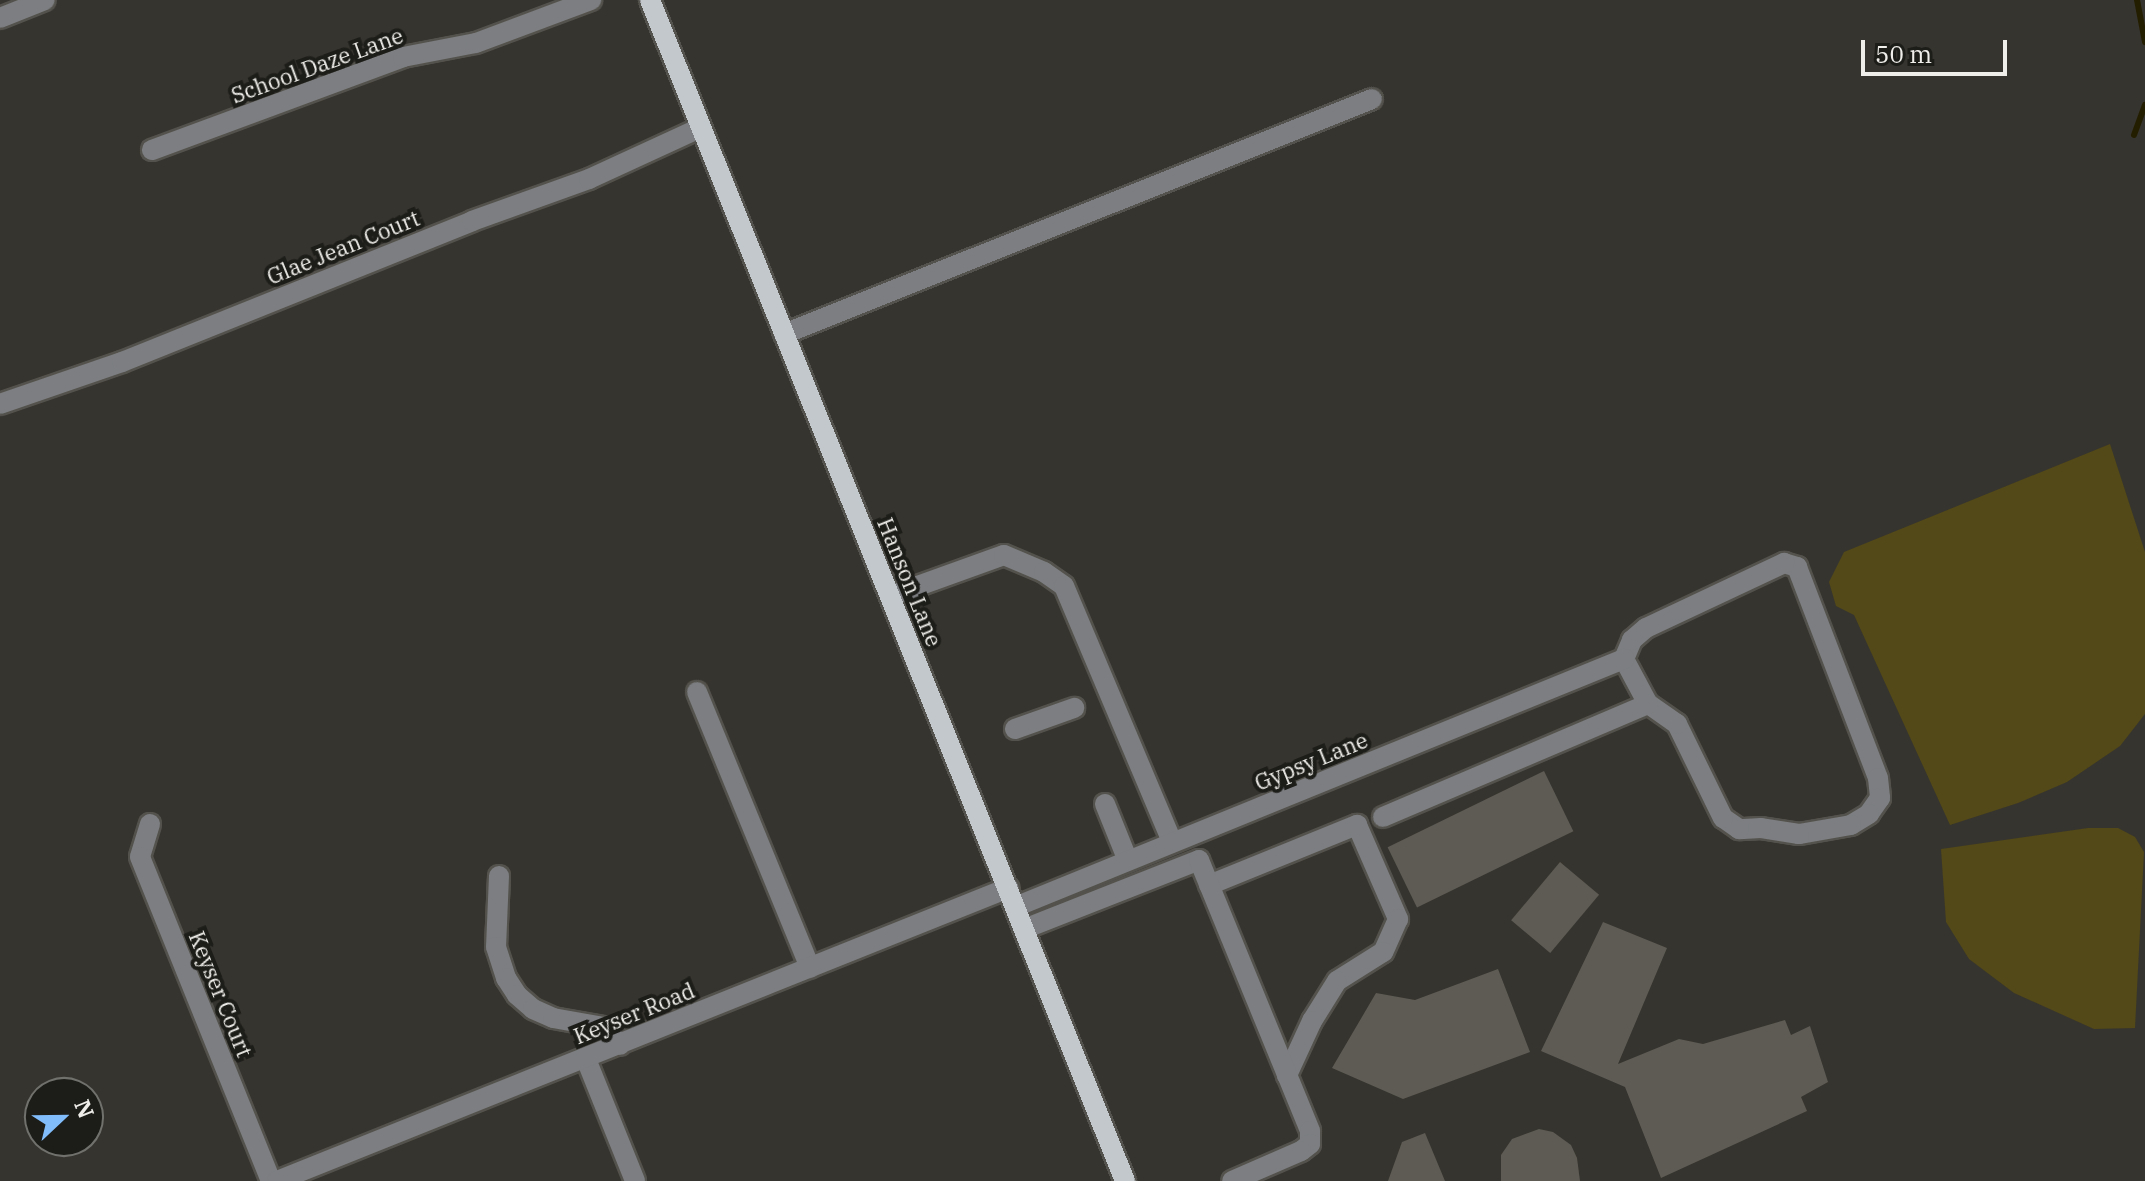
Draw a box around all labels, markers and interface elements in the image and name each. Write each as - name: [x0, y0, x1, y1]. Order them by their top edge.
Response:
- street label: School Daze Lane: [227, 22, 407, 108]
- scale bar: [1865, 24, 2011, 74]
- text: 50 m: [1875, 38, 1932, 70]
- street label: Glae Jean Court: [263, 204, 423, 290]
- street label: Hanson Lane: [872, 514, 948, 650]
- street label: Gypsy Lane: [1251, 726, 1371, 796]
- street label: Keyser Court: [184, 927, 258, 1061]
- street label: Keyser Road: [570, 977, 698, 1049]
- north arrow: [24, 1077, 104, 1157]
- text: N: [68, 1095, 102, 1122]

